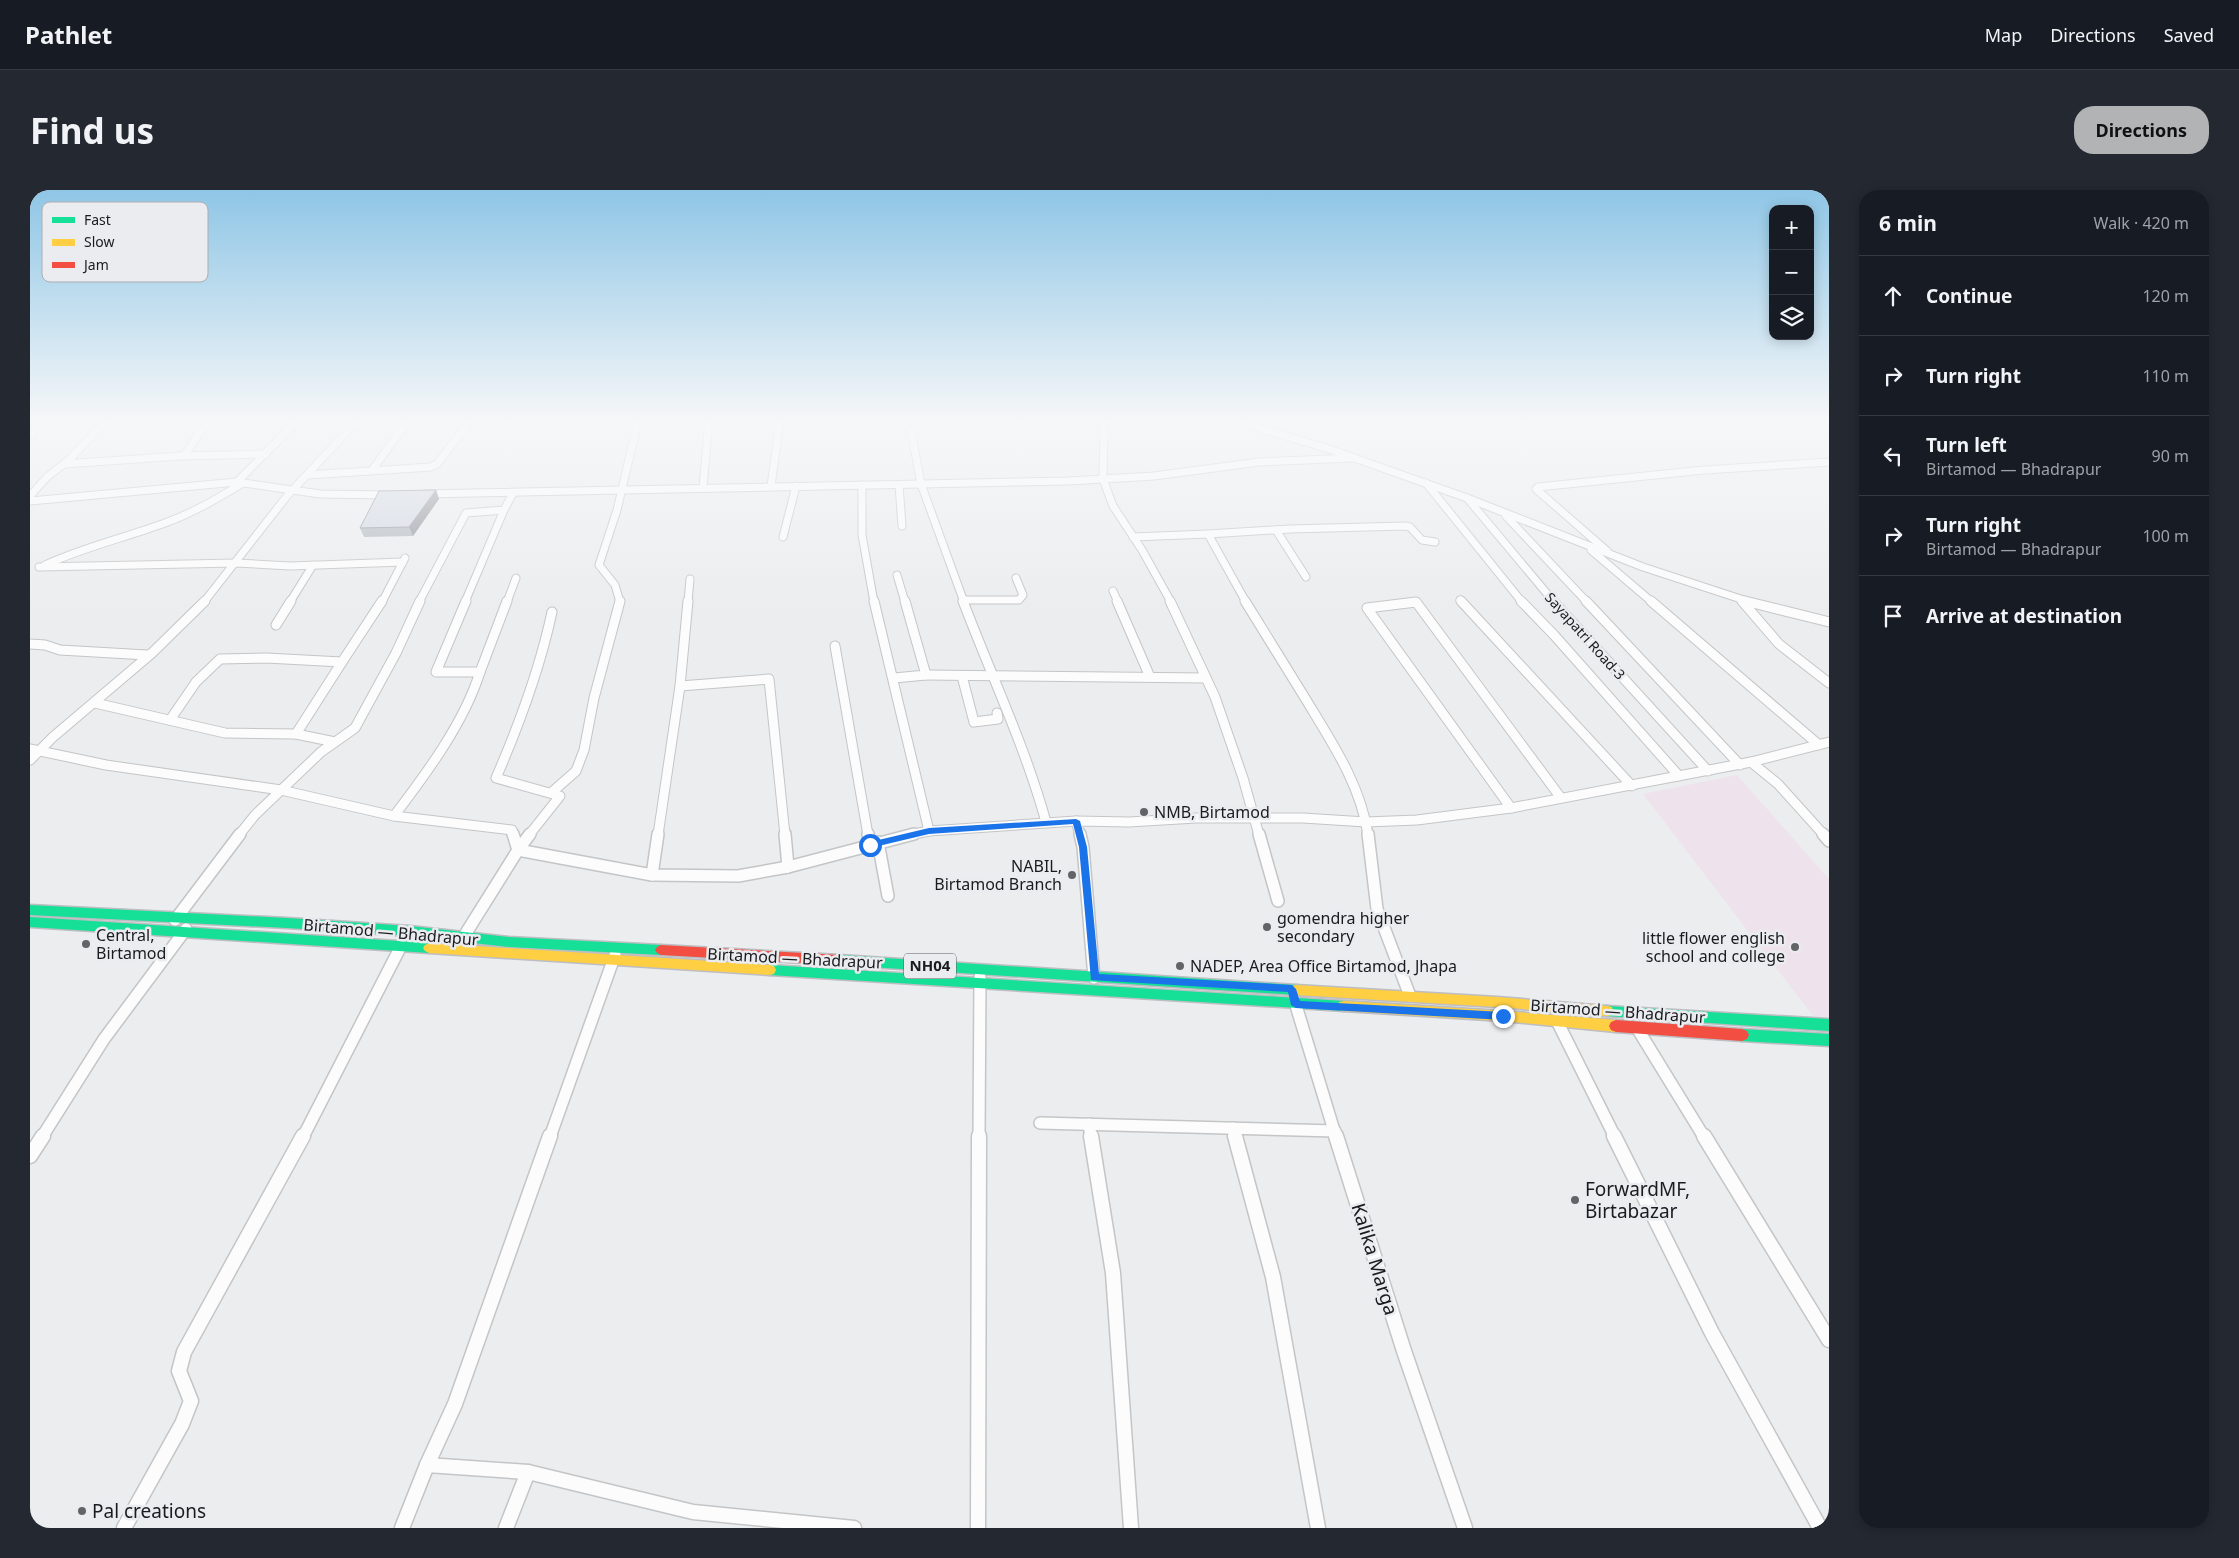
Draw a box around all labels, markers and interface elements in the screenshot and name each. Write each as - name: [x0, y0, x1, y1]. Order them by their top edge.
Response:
- text: Pathlet: [25, 18, 112, 51]
- text: Map: [1985, 23, 2022, 47]
- text: Directions: [2050, 23, 2136, 47]
- text: Saved: [2164, 23, 2214, 47]
- button: Directions: [2074, 106, 2209, 154]
- text: Find us: [30, 107, 154, 154]
- legend: [42, 202, 208, 282]
- map controls: [1769, 205, 1814, 340]
- button: +: [1769, 205, 1814, 250]
- text: 6 min: [1879, 209, 1937, 237]
- text: Fast: [84, 210, 111, 229]
- text: Walk · 420 m: [2094, 212, 2189, 234]
- text: Slow: [84, 232, 115, 251]
- button: −: [1769, 250, 1814, 295]
- text: Jam: [82, 255, 109, 274]
- icon: ahead: [1879, 282, 1907, 310]
- text: Continue: [1926, 283, 2012, 309]
- text: 120 m: [2142, 285, 2189, 307]
- button: layers: [1769, 295, 1814, 340]
- icon: right: [1879, 362, 1907, 390]
- text: Turn right: [1926, 363, 2021, 389]
- text: 110 m: [2142, 365, 2189, 387]
- text: Turn left: [1926, 432, 2007, 458]
- icon: left: [1879, 442, 1907, 470]
- text: 90 m: [2152, 445, 2189, 467]
- text: Birtamod — Bhadrapur: [1926, 458, 2101, 480]
- text: Turn right: [1926, 512, 2021, 538]
- icon: right: [1879, 522, 1907, 550]
- text: 100 m: [2142, 525, 2189, 547]
- text: Birtamod — Bhadrapur: [1926, 538, 2101, 560]
- street label: Sayapatri Road-3: [1541, 588, 1630, 683]
- icon: arrive: [1879, 602, 1907, 630]
- text: Arrive at destination: [1926, 603, 2122, 629]
- place label: NMB, Birtamod: [1154, 801, 1270, 823]
- marker: NMB, Birtamod: [1138, 806, 1150, 818]
- route start: [859, 834, 882, 857]
- place label: NABIL, Birtamod Branch: [934, 855, 1062, 895]
- marker: NABIL, Birtamod Branch: [1066, 869, 1078, 881]
- place label: gomendra higher secondary: [1277, 907, 1409, 947]
- street label: Birtamod — Bhadrapur: [303, 913, 480, 951]
- marker: gomendra higher secondary: [1261, 921, 1273, 933]
- place label: Central, Birtamod: [96, 924, 166, 964]
- place label: little flower english school and college: [1642, 927, 1785, 967]
- marker: Central, Birtamod: [80, 938, 92, 950]
- marker: little flower english school and college: [1789, 941, 1801, 953]
- street label: Birtamod — Bhadrapur: [707, 942, 884, 974]
- road number: NH04: [904, 954, 956, 978]
- place label: NADEP, Area Office Birtamod, Jhapa: [1190, 955, 1457, 977]
- marker: NADEP, Area Office Birtamod, Jhapa: [1174, 960, 1186, 972]
- street label: Birtamod — Bhadrapur: [1530, 994, 1707, 1028]
- route end: [1492, 1005, 1515, 1028]
- place label: ForwardMF, Birtabazar: [1585, 1176, 1690, 1224]
- marker: ForwardMF, Birtabazar: [1569, 1194, 1581, 1206]
- street label: Kalika Marga: [1346, 1200, 1404, 1318]
- place label: Pal creations: [92, 1498, 206, 1524]
- marker: Pal creations: [76, 1505, 88, 1517]

